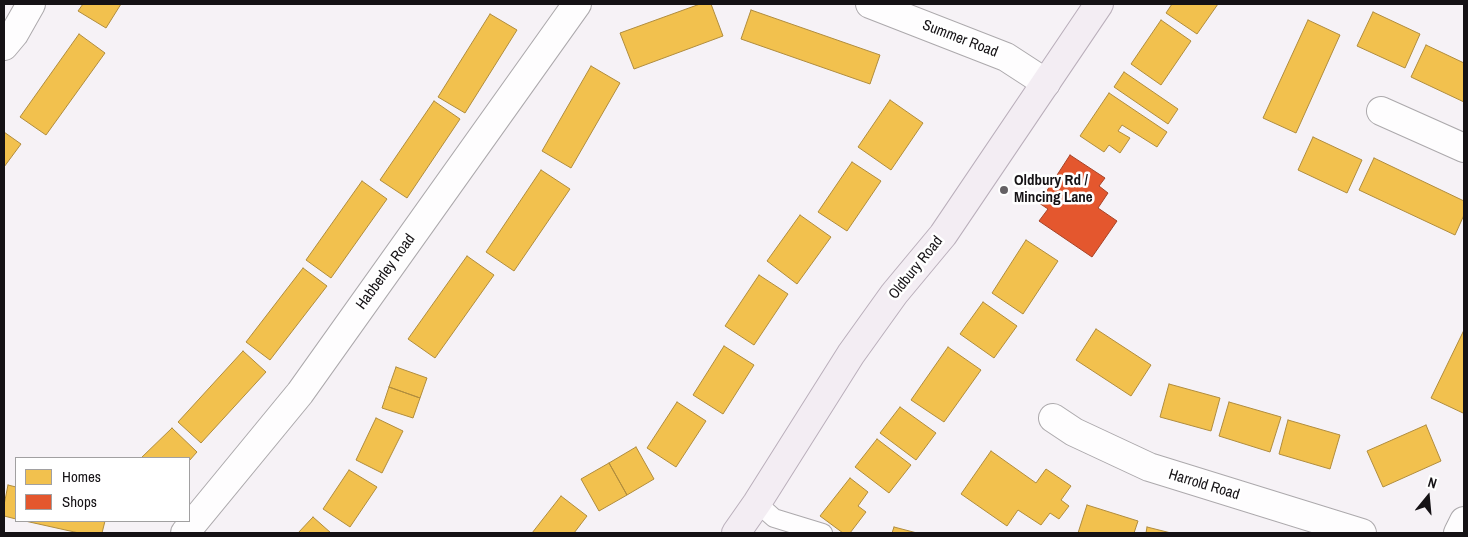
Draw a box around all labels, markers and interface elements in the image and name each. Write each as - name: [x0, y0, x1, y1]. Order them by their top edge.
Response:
- street label: Summer Road: [920, 16, 1000, 62]
- place label: Oldbury Rd / Mincing Lane: [1014, 172, 1093, 207]
- marker: Oldbury Rd / Mincing Lane: [998, 184, 1010, 196]
- street label: Habberley Road: [353, 231, 419, 313]
- street label: Oldbury Road: [885, 233, 947, 303]
- legend: [15, 457, 190, 522]
- text: Homes: [62, 466, 101, 487]
- street label: Harrold Road: [1166, 466, 1242, 504]
- north arrow: [1403, 472, 1453, 522]
- text: N: [1426, 473, 1439, 492]
- text: Shops: [62, 491, 97, 512]

